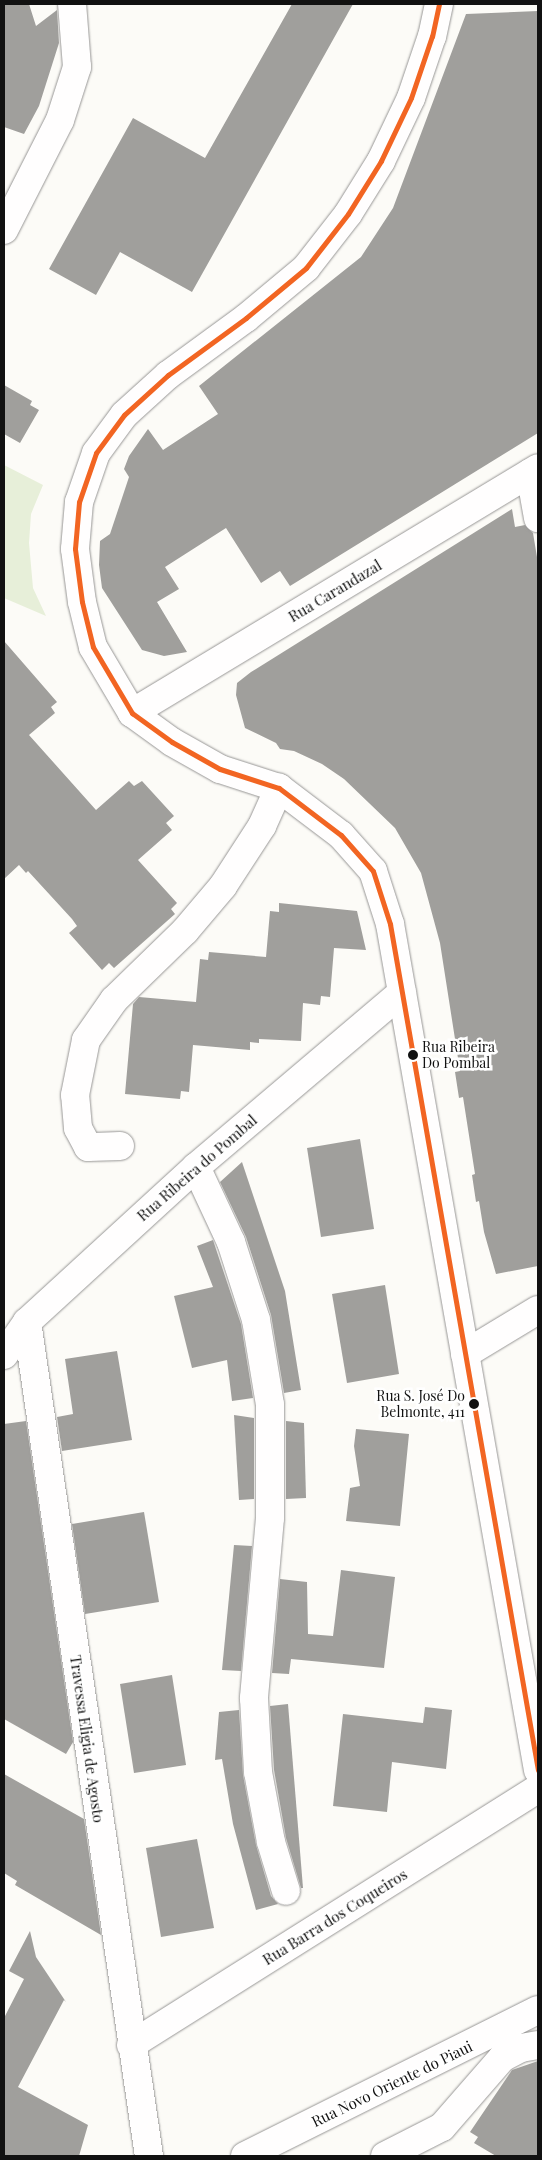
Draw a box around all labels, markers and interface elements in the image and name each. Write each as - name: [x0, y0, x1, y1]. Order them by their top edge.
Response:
- street label: Rua Carandazal: [285, 556, 385, 626]
- place label: Rua Ribeira Do Pombal: [422, 1039, 495, 1072]
- marker: Rua Ribeira Do Pombal: [408, 1050, 418, 1060]
- street label: Rua Ribeira do Pombal: [133, 1111, 261, 1225]
- place label: Rua S. José Do Belmonte, 411: [376, 1388, 465, 1420]
- marker: Rua S. José Do Belmonte, 411: [469, 1399, 479, 1409]
- street label: Travessa Eligia de Agosto: [66, 1654, 108, 1824]
- street label: Rua Barra dos Coqueiros: [259, 1865, 411, 1969]
- street label: Rua Novo Oriente do Piaui: [309, 2037, 475, 2131]

